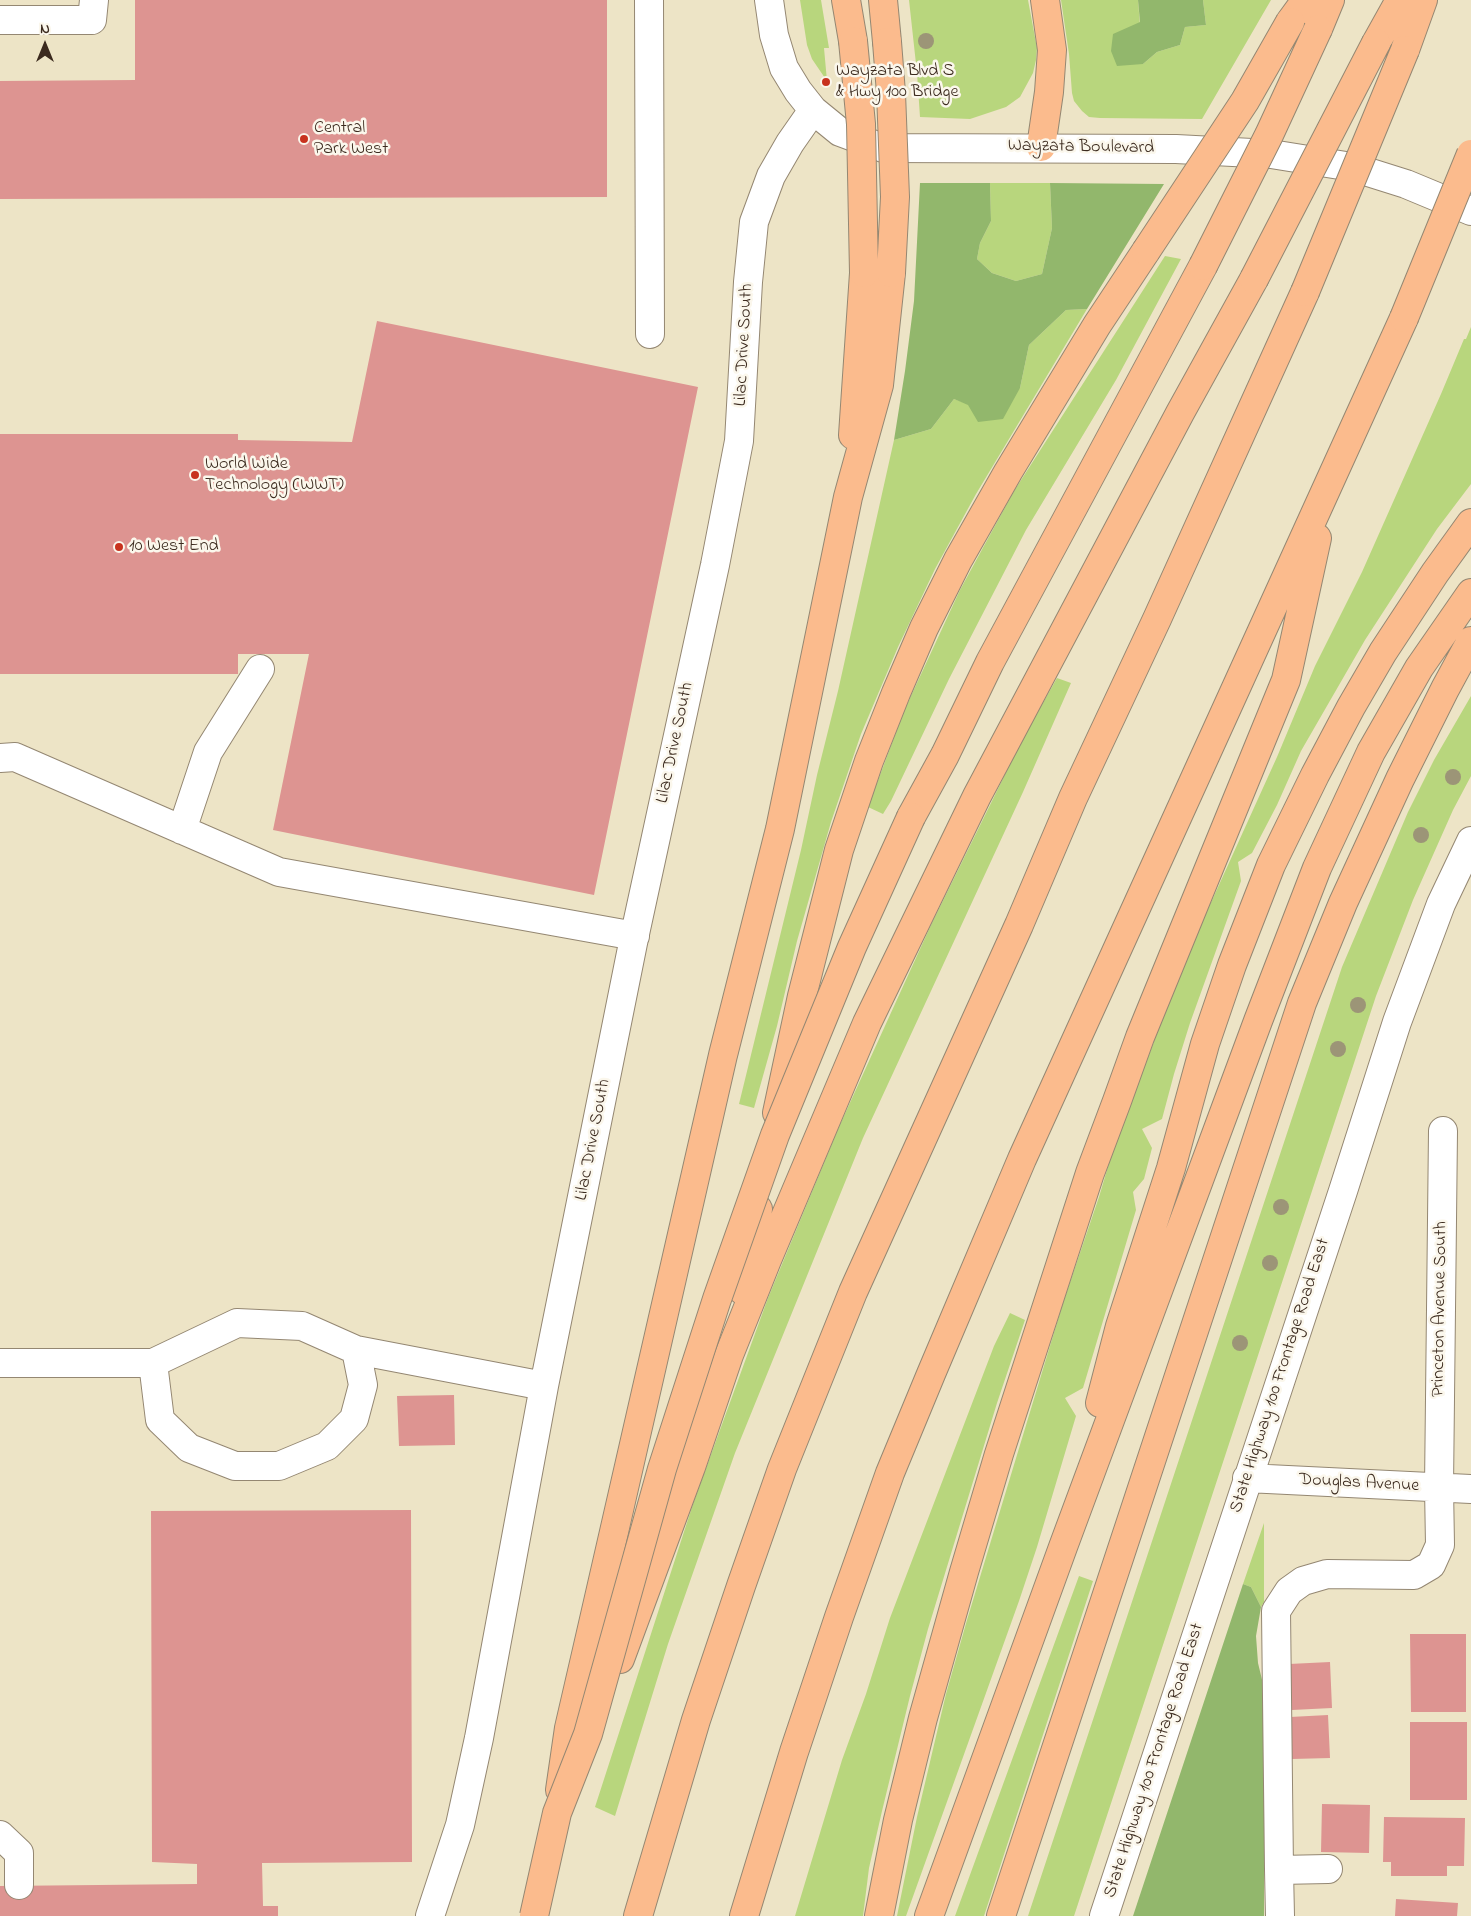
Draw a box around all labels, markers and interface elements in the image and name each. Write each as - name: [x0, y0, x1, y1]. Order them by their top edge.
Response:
- text: N: [40, 19, 50, 40]
- north arrow: [20, 20, 70, 70]
- place label: Wayzata Blvd S & Hwy 100 Bridge: [836, 61, 958, 104]
- marker: Wayzata Blvd S & Hwy 100 Bridge: [820, 76, 832, 88]
- place label: Central Park West: [314, 118, 388, 160]
- marker: Central Park West: [298, 133, 310, 145]
- street label: Wayzata Boulevard: [1008, 136, 1154, 160]
- street label: Lilac Drive South: [731, 283, 759, 407]
- place label: World Wide Technology (WWT): [205, 454, 344, 496]
- marker: World Wide Technology (WWT): [189, 469, 201, 481]
- place label: 10 West End: [129, 536, 219, 558]
- marker: 10 West End: [113, 541, 125, 553]
- street label: Lilac Drive South: [653, 681, 699, 805]
- street label: Lilac Drive South: [572, 1078, 616, 1202]
- street label: Princeton Avenue South: [1429, 1221, 1453, 1397]
- street label: State Highway 100 Frontage Road East: [1226, 1236, 1336, 1516]
- street label: Douglas Avenue: [1298, 1470, 1420, 1498]
- street label: State Highway 100 Frontage Road East: [1100, 1621, 1210, 1901]

